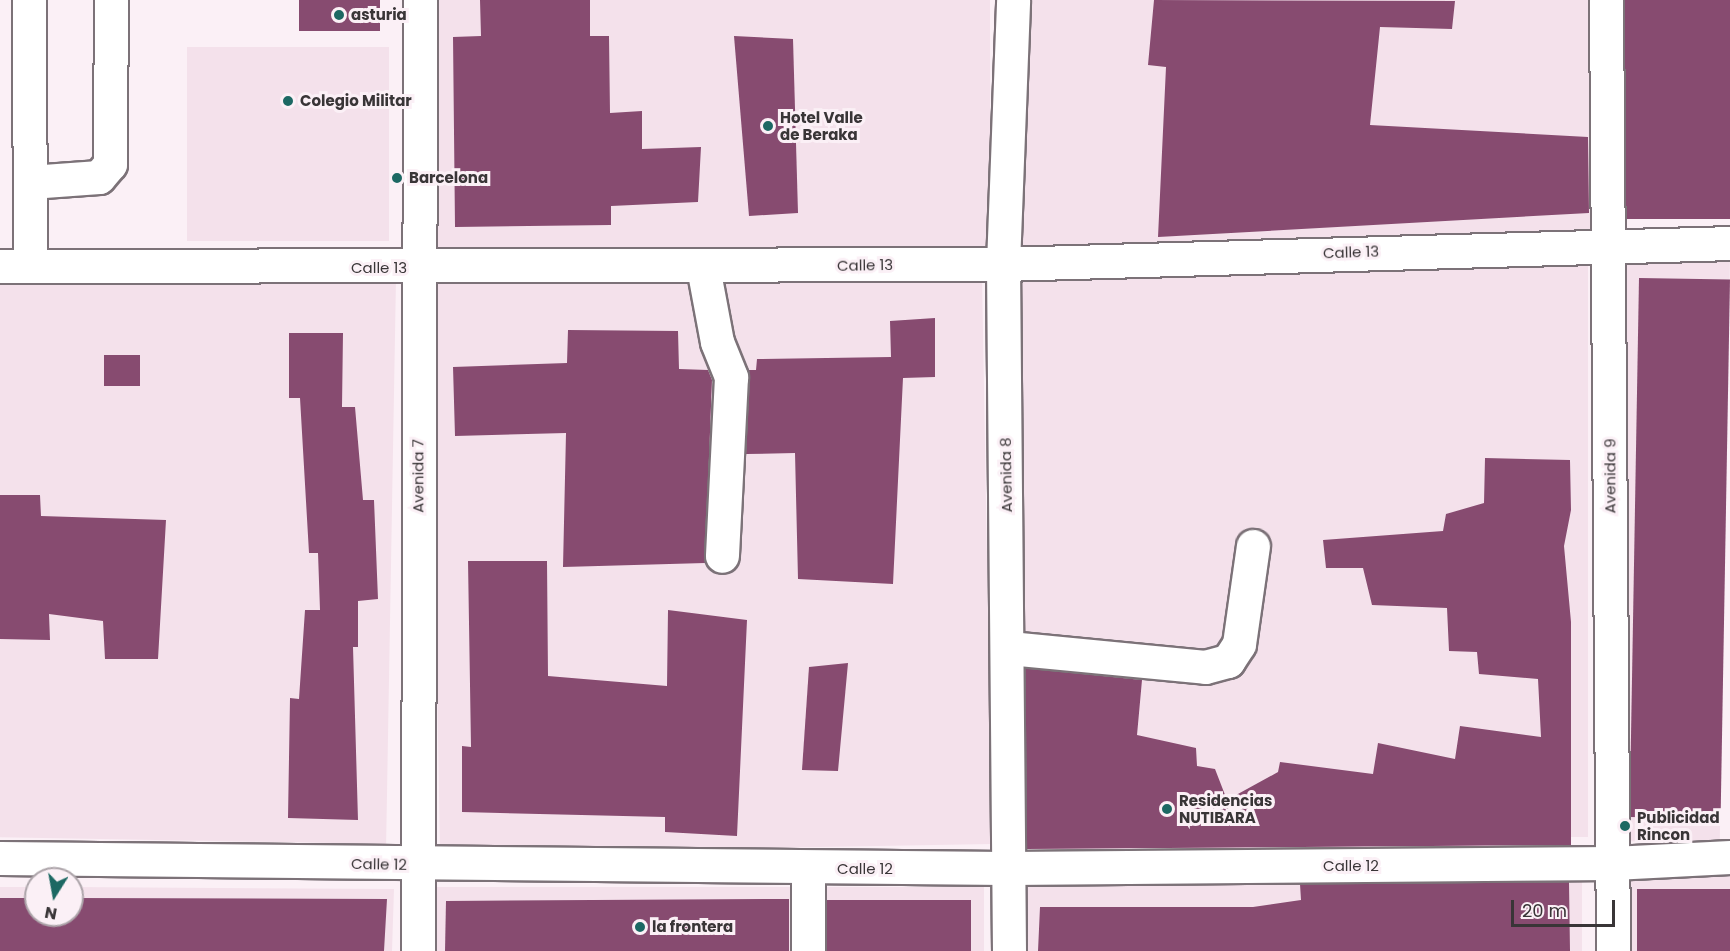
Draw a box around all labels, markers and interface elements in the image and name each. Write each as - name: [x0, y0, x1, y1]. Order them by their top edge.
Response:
- place label: asturia: [351, 6, 407, 24]
- marker: asturia: [332, 8, 346, 22]
- place label: Colegio Militar: [300, 92, 412, 110]
- marker: Colegio Militar: [281, 94, 295, 108]
- place label: Hotel Valle de Beraka: [780, 108, 863, 143]
- marker: Hotel Valle de Beraka: [761, 119, 775, 133]
- place label: Barcelona: [409, 169, 488, 187]
- marker: Barcelona: [390, 171, 404, 185]
- street label: Calle 13: [1323, 242, 1379, 262]
- street label: Calle 13: [837, 256, 893, 274]
- street label: Calle 13: [351, 259, 407, 277]
- street label: Avenida 8: [996, 437, 1016, 513]
- street label: Avenida 7: [409, 439, 427, 513]
- street label: Avenida 9: [1601, 439, 1619, 513]
- place label: Residencias NUTIBARA: [1179, 791, 1272, 826]
- marker: Residencias NUTIBARA: [1160, 802, 1174, 816]
- place label: Publicidad Rincon: [1637, 808, 1720, 843]
- marker: Publicidad Rincon: [1618, 819, 1632, 833]
- street label: Calle 12: [351, 855, 407, 873]
- street label: Calle 12: [1323, 857, 1379, 875]
- street label: Calle 12: [837, 860, 893, 878]
- north arrow: [24, 867, 84, 927]
- scale bar: [1514, 888, 1618, 926]
- text: 20 m: [1522, 898, 1567, 923]
- text: N: [43, 901, 59, 926]
- place label: la frontera: [652, 918, 733, 936]
- marker: la frontera: [633, 920, 647, 934]

